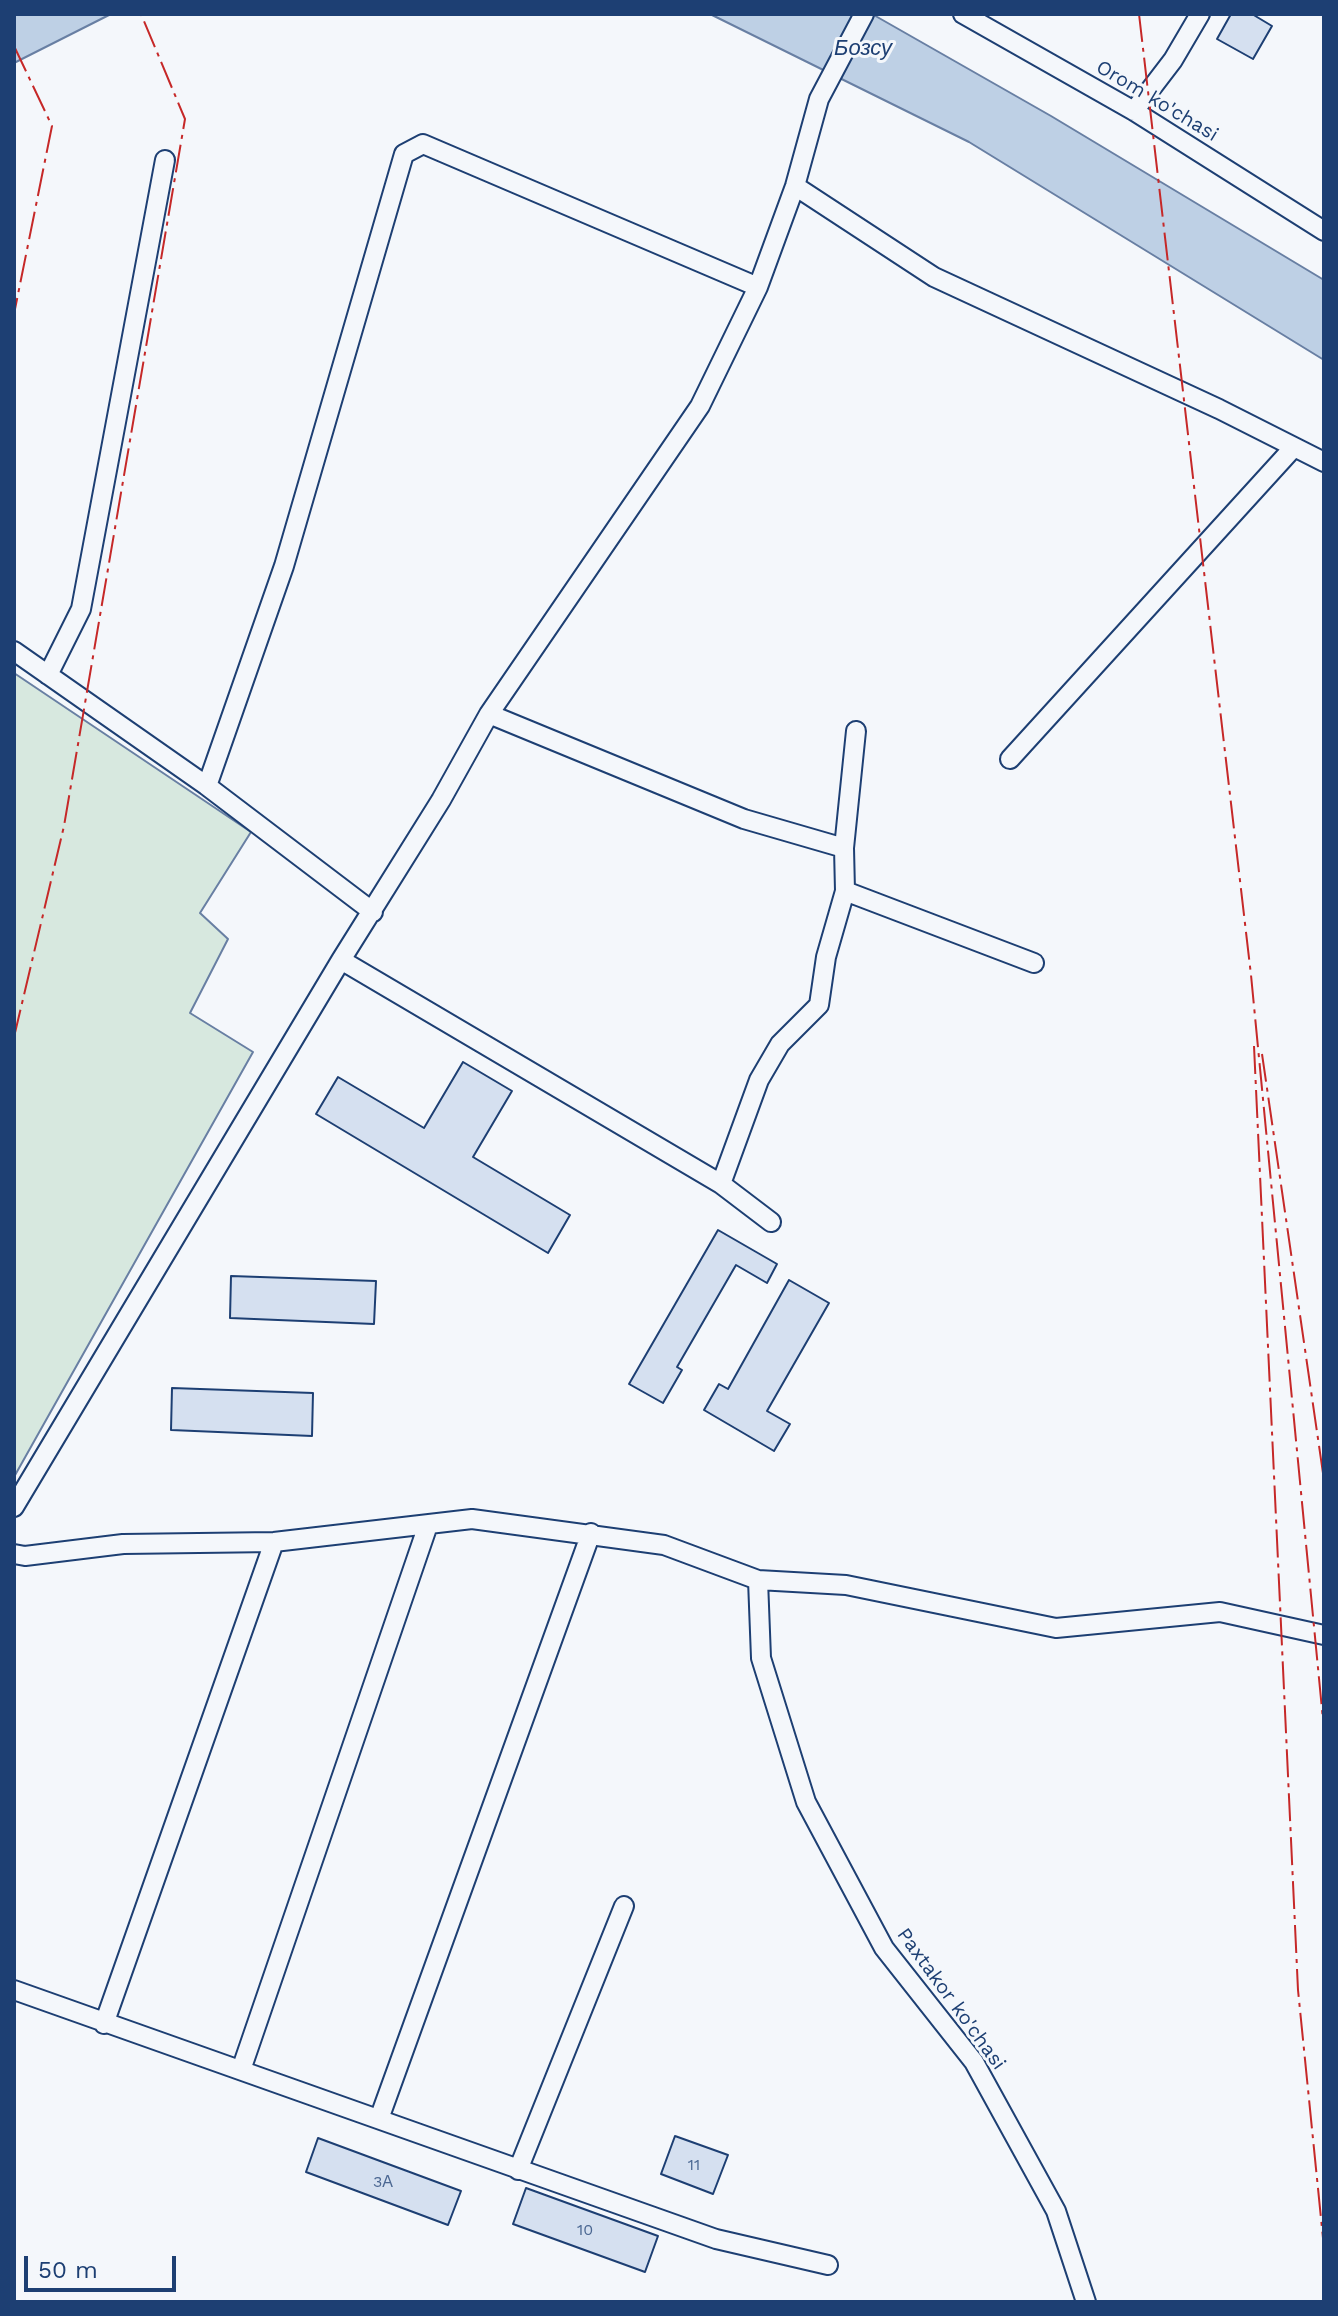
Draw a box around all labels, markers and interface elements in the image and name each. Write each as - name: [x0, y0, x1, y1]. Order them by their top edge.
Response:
- water label: Бозсу: [834, 36, 892, 62]
- street label: Orom ko'chasi: [1092, 55, 1222, 147]
- street label: Paxtakor ko'chasi: [891, 1923, 1011, 2075]
- house number: 11: [688, 2155, 700, 2175]
- house number: 3А: [373, 2172, 393, 2192]
- house number: 10: [577, 2220, 593, 2240]
- scale bar: [28, 2240, 180, 2290]
- text: 50 m: [38, 2256, 98, 2284]

